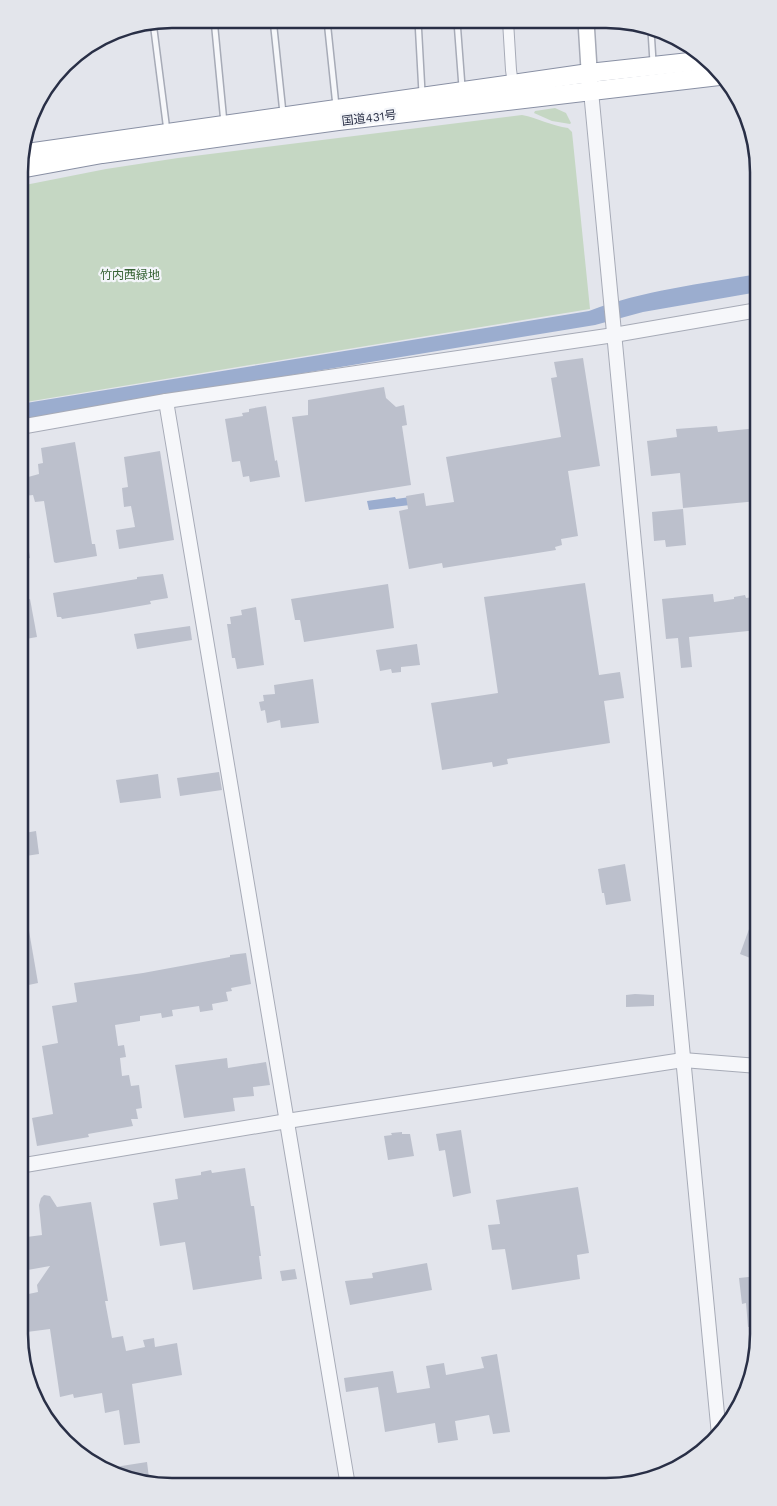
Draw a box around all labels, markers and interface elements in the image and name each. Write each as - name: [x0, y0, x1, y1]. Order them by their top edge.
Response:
- street label: 国道431号: [341, 108, 397, 128]
- park label: 竹内西緑地: [100, 268, 160, 282]

